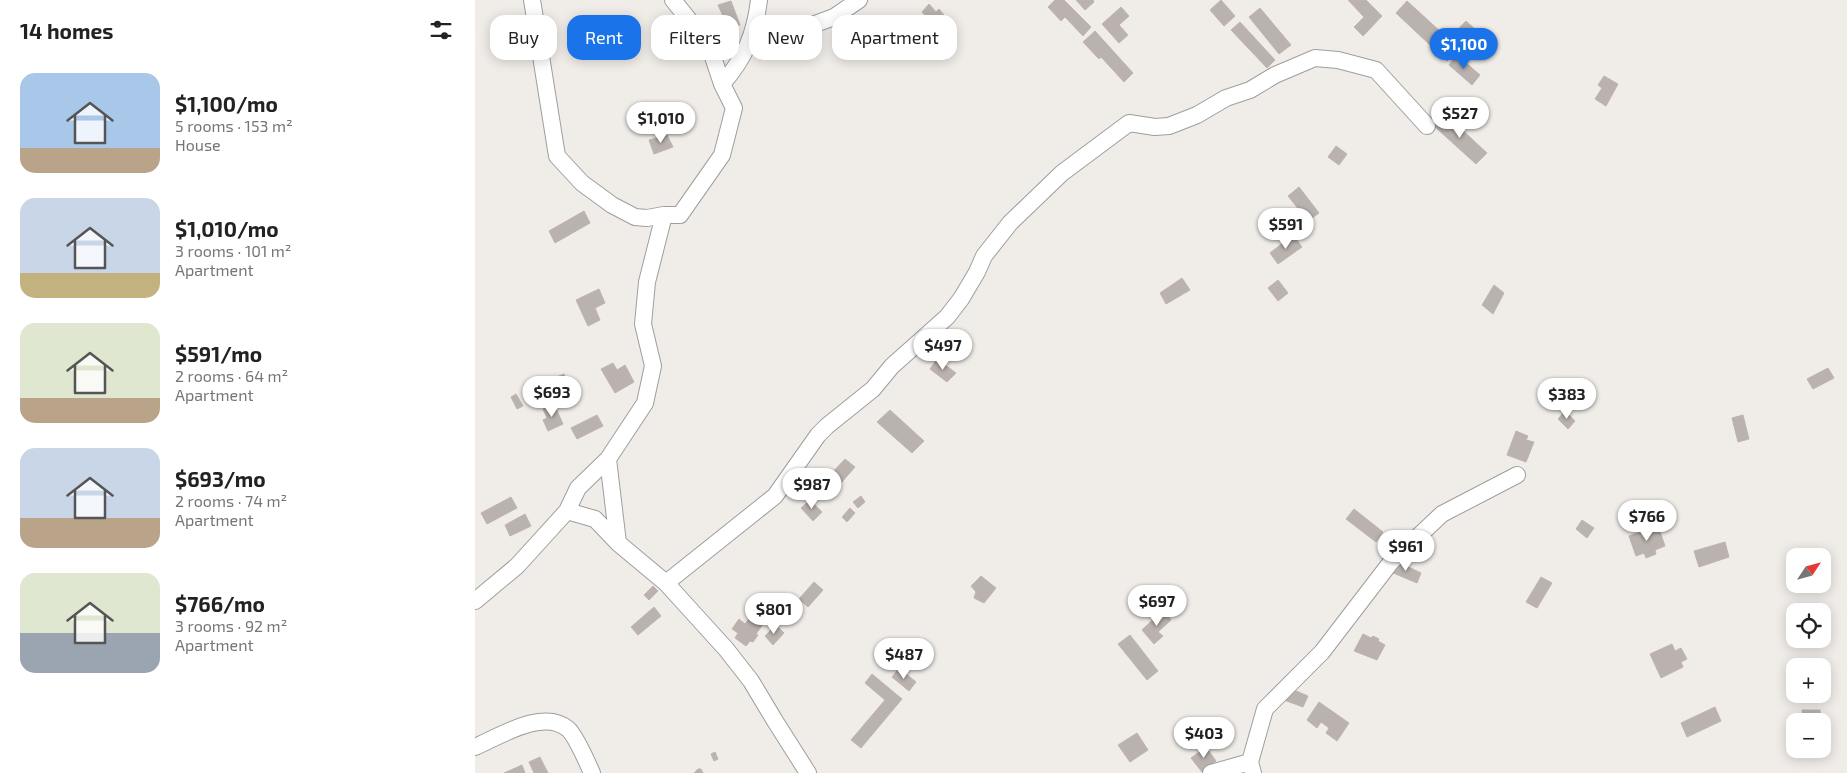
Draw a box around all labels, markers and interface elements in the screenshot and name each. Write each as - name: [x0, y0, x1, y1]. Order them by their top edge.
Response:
- chip: Buy: [490, 15, 557, 60]
- chip: Rent: [567, 15, 641, 60]
- chip: Filters: [651, 15, 739, 60]
- chip: New: [749, 15, 822, 60]
- chip: Apartment: [832, 15, 957, 60]
- icon: filters: [427, 16, 455, 44]
- text: 14 homes: [20, 18, 114, 43]
- pin: $1,100: [1423, 28, 1505, 70]
- text: $1,100: [1441, 34, 1487, 53]
- text: $1,100/mo: [175, 91, 278, 116]
- icon: home: [60, 93, 120, 153]
- pin: $527: [1430, 96, 1490, 139]
- pin: $1,010: [620, 102, 702, 144]
- text: $527: [1442, 103, 1478, 122]
- text: $1,010: [637, 108, 685, 127]
- text: 5 rooms · 153 m²: [175, 116, 293, 135]
- text: House: [175, 135, 221, 154]
- pin: $591: [1256, 208, 1316, 250]
- text: $591: [1269, 214, 1303, 233]
- text: $1,010/mo: [175, 216, 279, 241]
- icon: home: [60, 218, 120, 278]
- text: 3 rooms · 101 m²: [175, 241, 292, 260]
- text: Apartment: [175, 260, 254, 279]
- pin: $497: [913, 328, 973, 371]
- text: $497: [924, 335, 962, 354]
- text: $591/mo: [175, 341, 262, 366]
- icon: home: [60, 343, 120, 403]
- text: 2 rooms · 64 m²: [175, 366, 288, 385]
- pin: $693: [522, 376, 582, 418]
- pin: $383: [1537, 378, 1597, 420]
- text: $693: [533, 382, 571, 401]
- text: $383: [1548, 384, 1586, 403]
- text: Apartment: [175, 385, 254, 404]
- text: $693/mo: [175, 466, 266, 491]
- icon: home: [60, 468, 120, 528]
- pin: $987: [782, 468, 842, 510]
- text: $987: [793, 474, 831, 493]
- text: 2 rooms · 74 m²: [175, 491, 287, 510]
- pin: $766: [1617, 500, 1677, 542]
- text: $766: [1629, 506, 1665, 525]
- text: Apartment: [175, 510, 254, 529]
- pin: $961: [1376, 530, 1436, 572]
- text: $961: [1388, 536, 1424, 555]
- north arrow: [1786, 548, 1831, 592]
- map controls: [1786, 548, 1831, 758]
- pin: $697: [1127, 584, 1187, 627]
- text: $766/mo: [175, 591, 265, 616]
- text: $697: [1139, 591, 1175, 610]
- pin: $801: [744, 592, 804, 635]
- icon: home: [60, 593, 120, 653]
- text: $801: [756, 599, 792, 618]
- button: locate: [1786, 603, 1831, 648]
- text: 3 rooms · 92 m²: [175, 616, 287, 635]
- text: Apartment: [175, 635, 254, 654]
- pin: $487: [874, 638, 934, 680]
- text: $487: [885, 644, 923, 663]
- button: +: [1786, 658, 1831, 703]
- button: −: [1786, 713, 1831, 758]
- pin: $403: [1174, 716, 1234, 759]
- text: $403: [1185, 723, 1223, 742]

